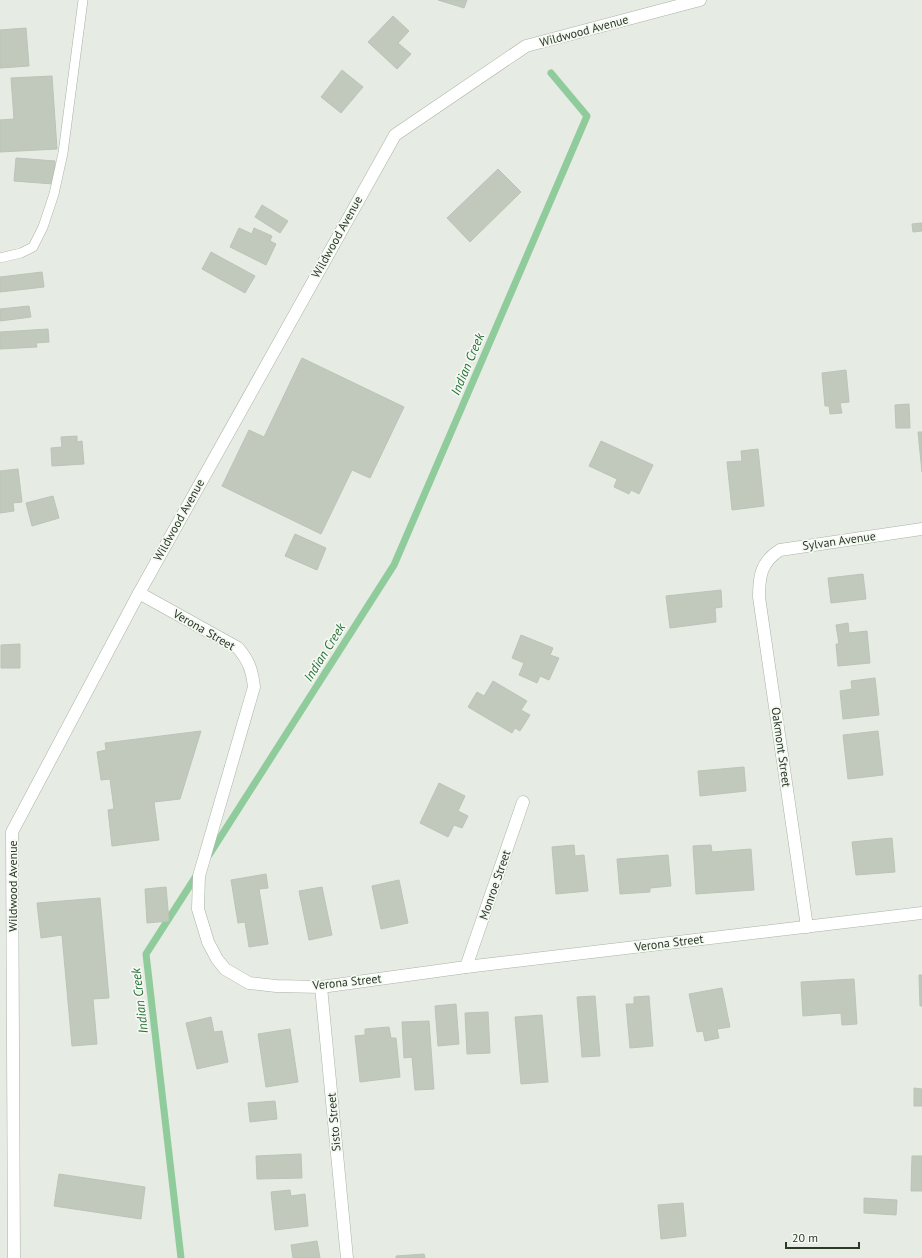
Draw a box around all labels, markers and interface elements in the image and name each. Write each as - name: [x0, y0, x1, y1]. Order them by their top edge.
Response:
- street label: Wildwood Avenue: [538, 11, 630, 50]
- street label: Wildwood Avenue: [308, 193, 365, 280]
- water label: Indian Creek: [447, 330, 489, 398]
- street label: Wildwood Avenue: [150, 476, 207, 563]
- street label: Sylvan Avenue: [801, 528, 877, 553]
- street label: Verona Street: [170, 605, 238, 653]
- water label: Indian Creek: [300, 619, 350, 685]
- street label: Oakmont Street: [768, 706, 795, 788]
- street label: Wildwood Avenue: [5, 840, 20, 932]
- street label: Monroe Street: [476, 848, 513, 922]
- street label: Verona Street: [633, 931, 704, 954]
- water label: Indian Creek: [127, 966, 152, 1035]
- street label: Verona Street: [311, 970, 382, 993]
- street label: Sisto Street: [323, 1092, 344, 1152]
- scale bar: [786, 1224, 859, 1250]
- text: 20 m: [792, 1230, 818, 1245]

